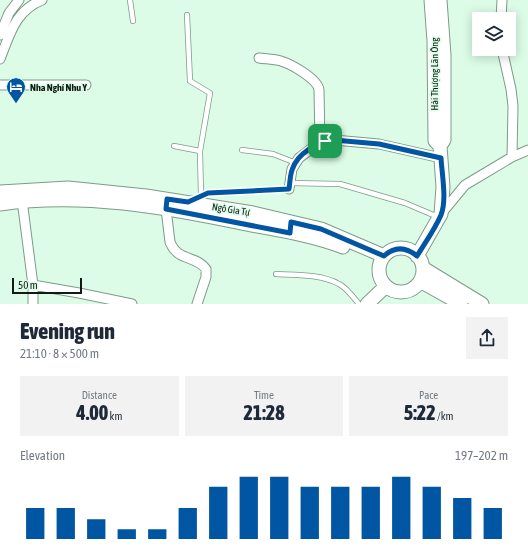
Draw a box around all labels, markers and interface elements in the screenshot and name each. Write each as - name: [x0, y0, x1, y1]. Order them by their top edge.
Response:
- map controls: [472, 12, 516, 56]
- button: layers: [472, 12, 516, 56]
- street label: Hải Thượng Lãn Ông: [429, 37, 440, 110]
- hotel icon: Nha Nghí Nhu Y: [5, 76, 27, 104]
- place label: Nha Nghí Nhu Y: [30, 82, 87, 93]
- pin: [308, 124, 342, 158]
- icon: arrive: [314, 130, 336, 152]
- street label: Ngô Gia Tự: [211, 201, 251, 218]
- scale bar: [12, 276, 82, 295]
- text: 50 m: [18, 279, 38, 291]
- button: share: [466, 317, 508, 359]
- text: Evening run: [20, 318, 115, 344]
- text: 21:10 · 8 × 500 m: [20, 346, 99, 361]
- text: Distance: [82, 389, 117, 401]
- text: Time: [254, 389, 274, 401]
- text: Pace: [419, 389, 438, 401]
- text: 4.00: [76, 401, 108, 424]
- text: 21:28: [243, 401, 285, 424]
- text: 5:22: [404, 401, 436, 424]
- text: km: [108, 410, 122, 422]
- text: /km: [436, 410, 454, 422]
- text: Elevation: [20, 448, 65, 463]
- text: 197–202 m: [455, 448, 508, 463]

